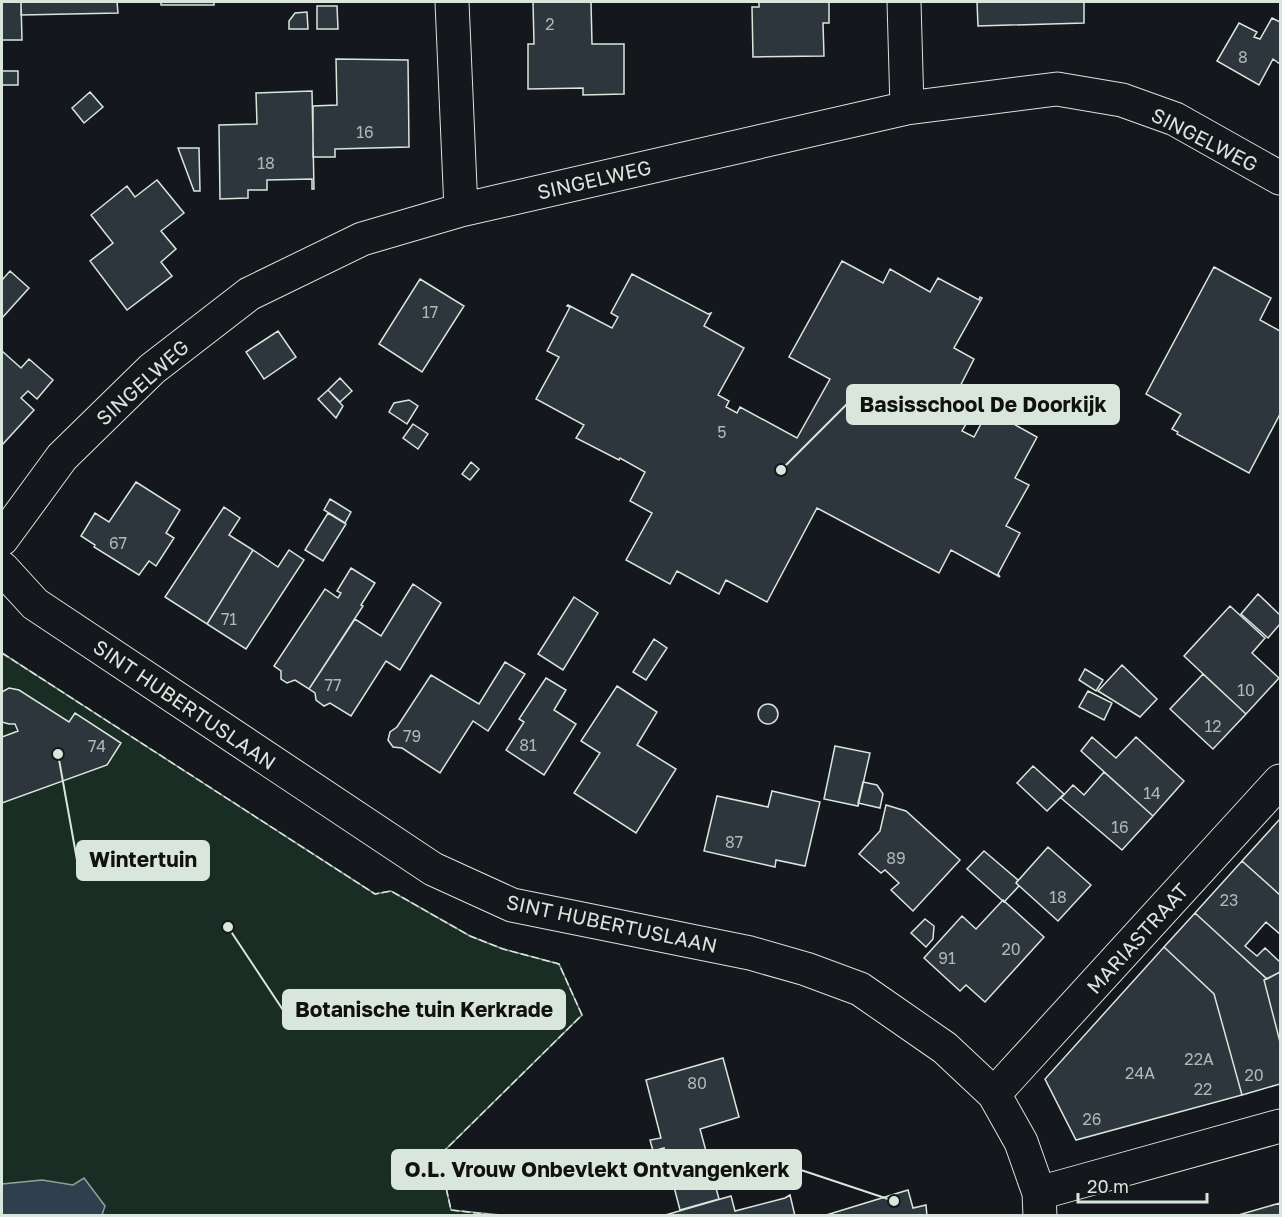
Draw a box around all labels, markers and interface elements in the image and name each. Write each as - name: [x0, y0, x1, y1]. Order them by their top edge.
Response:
- house number: 2: [545, 14, 555, 34]
- house number: 8: [1238, 47, 1248, 67]
- street label: SINGELWEG: [1148, 102, 1262, 176]
- house number: 16: [356, 122, 374, 142]
- house number: 18: [257, 153, 275, 173]
- street label: SINGELWEG: [535, 154, 653, 204]
- house number: 17: [422, 302, 438, 322]
- street label: SINGELWEG: [91, 334, 193, 430]
- callout: Basisschool De Doorkijk: [847, 385, 1119, 424]
- text: Basisschool De Doorkijk: [859, 391, 1107, 417]
- house number: 5: [717, 422, 727, 442]
- house number: 67: [109, 533, 127, 553]
- house number: 71: [221, 609, 237, 629]
- street label: SINT HUBERTUSLAAN: [89, 634, 281, 774]
- house number: 77: [325, 675, 341, 695]
- house number: 10: [1237, 680, 1255, 700]
- house number: 12: [1204, 716, 1222, 736]
- house number: 79: [403, 726, 421, 746]
- house number: 81: [519, 735, 537, 755]
- house number: 74: [88, 736, 106, 756]
- house number: 14: [1143, 783, 1161, 803]
- house number: 16: [1111, 817, 1129, 837]
- house number: 87: [725, 832, 743, 852]
- callout: Wintertuin: [77, 841, 209, 880]
- text: Wintertuin: [89, 846, 197, 872]
- house number: 89: [886, 848, 906, 868]
- street label: MARIASTRAAT: [1081, 878, 1193, 998]
- house number: 18: [1049, 887, 1067, 907]
- street label: SINT HUBERTUSLAAN: [505, 889, 719, 957]
- house number: 23: [1220, 890, 1238, 910]
- house number: 20: [1001, 939, 1021, 959]
- house number: 91: [938, 948, 956, 968]
- callout: Botanische tuin Kerkrade: [283, 990, 565, 1029]
- text: Botanische tuin Kerkrade: [295, 996, 553, 1022]
- house number: 22A: [1184, 1049, 1214, 1069]
- house number: 24A: [1125, 1063, 1155, 1083]
- house number: 20: [1244, 1065, 1264, 1085]
- house number: 80: [687, 1073, 707, 1093]
- house number: 22: [1194, 1079, 1212, 1099]
- house number: 26: [1083, 1109, 1101, 1129]
- callout: O.L. Vrouw Onbevlekt Ontvangenkerk: [392, 1150, 801, 1189]
- text: O.L. Vrouw Onbevlekt Ontvangenkerk: [404, 1156, 790, 1182]
- scale bar: [1078, 1166, 1207, 1204]
- text: 20 m: [1087, 1175, 1129, 1197]

